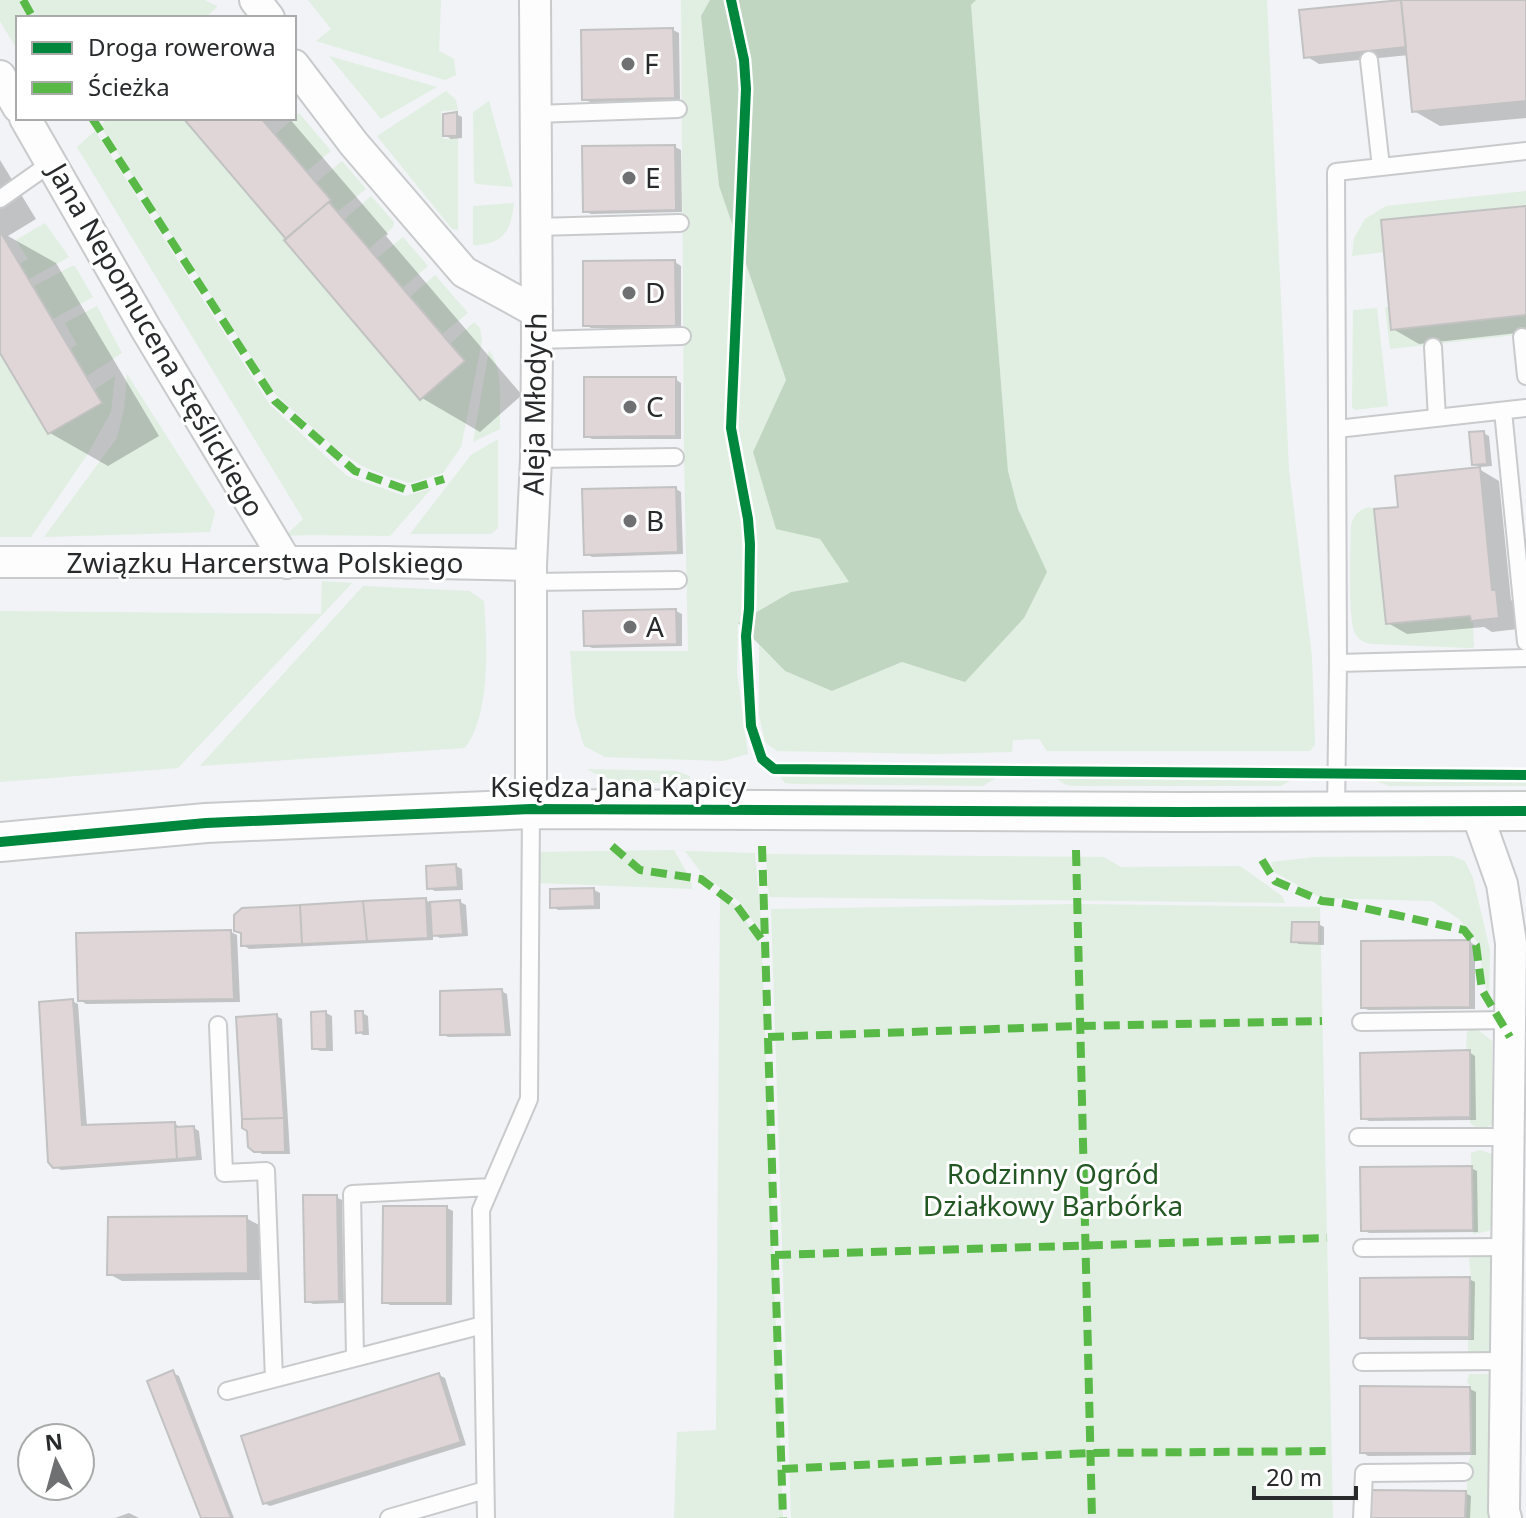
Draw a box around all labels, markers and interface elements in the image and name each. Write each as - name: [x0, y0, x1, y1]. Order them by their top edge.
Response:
- legend: [16, 16, 296, 120]
- text: Droga rowerowa: [88, 30, 276, 63]
- place label: F: [644, 44, 659, 82]
- marker: F: [619, 55, 637, 73]
- text: Ścieżka: [88, 70, 170, 103]
- street label: Jana Nepomucena Stęślickiego: [38, 153, 274, 523]
- place label: E: [645, 158, 661, 196]
- marker: E: [620, 169, 638, 187]
- place label: D: [645, 273, 665, 311]
- marker: D: [620, 284, 638, 302]
- street label: Aleja Młodych: [513, 312, 555, 496]
- place label: C: [646, 387, 664, 425]
- marker: C: [621, 398, 639, 416]
- place label: B: [646, 501, 664, 539]
- marker: B: [621, 512, 639, 530]
- street label: Związku Harcerstwa Polskiego: [66, 543, 464, 581]
- place label: A: [646, 607, 664, 645]
- marker: A: [621, 618, 639, 636]
- street label: Księdza Jana Kapicy: [490, 767, 747, 805]
- park label: Rodzinny Ogród Działkowy Barbórka: [923, 1154, 1183, 1224]
- north arrow: [16, 1422, 96, 1502]
- text: N: [43, 1425, 64, 1457]
- scale bar: [1254, 1450, 1356, 1500]
- text: 20 m: [1266, 1460, 1322, 1493]

